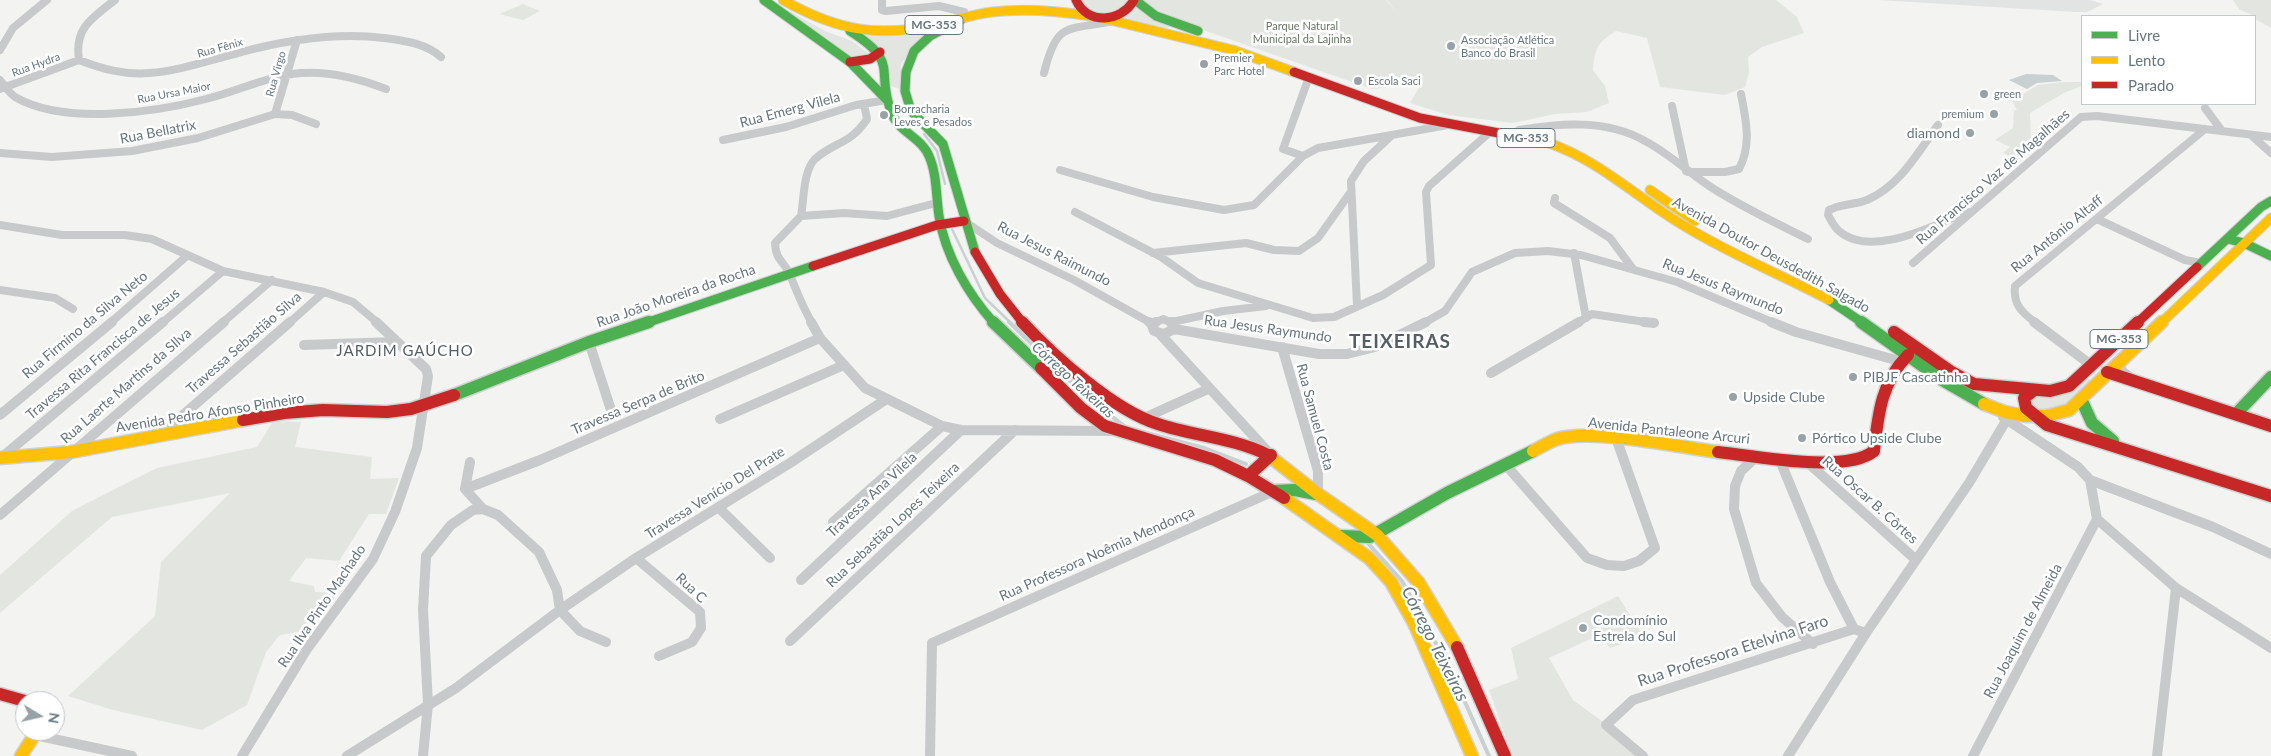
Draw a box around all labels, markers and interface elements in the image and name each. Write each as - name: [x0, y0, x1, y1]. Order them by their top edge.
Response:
- legend: [2081, 15, 2256, 105]
- road number: MG-353: [905, 16, 963, 34]
- park label: Parque Natural Municipal da Lajinha: [1253, 19, 1351, 45]
- text: Livre: [2128, 26, 2160, 44]
- place label: Associação Atlética Banco do Brasil: [1461, 33, 1554, 59]
- street label: Rua Fênix: [196, 35, 244, 61]
- marker: Associação Atlética Banco do Brasil: [1445, 40, 1457, 52]
- street label: Rua Hydra: [10, 50, 62, 80]
- street label: Rua Virgo: [263, 50, 289, 98]
- place label: Premier Parc Hotel: [1214, 51, 1264, 77]
- text: Lento: [2128, 51, 2165, 69]
- marker: Premier Parc Hotel: [1198, 58, 1210, 70]
- place label: Escola Saci: [1368, 74, 1421, 88]
- marker: Escola Saci: [1352, 75, 1364, 87]
- text: Parado: [2128, 76, 2174, 94]
- street label: Rua Ursa Maior: [136, 79, 212, 107]
- place label: green: [1994, 87, 2021, 101]
- marker: green: [1978, 88, 1990, 100]
- street label: Rua Emerg Vilela: [738, 89, 842, 131]
- place label: Borracharia Leves e Pesados: [894, 102, 972, 128]
- street label: Rua Francisco Vaz de Magalhães: [1913, 106, 2073, 248]
- place label: premium: [1941, 107, 1984, 121]
- marker: premium: [1988, 108, 2000, 120]
- marker: Borracharia Leves e Pesados: [878, 109, 890, 121]
- street label: Rua Bellatrix: [119, 116, 197, 148]
- place label: diamond: [1907, 125, 1960, 141]
- marker: diamond: [1964, 127, 1976, 139]
- road number: MG-353: [1497, 128, 1555, 148]
- street label: Rua Antônio Altaff: [2008, 192, 2106, 276]
- street label: Avenida Doutor Deusdedith Salgado: [1669, 194, 1873, 316]
- street label: Rua Jesus Raimundo: [994, 218, 1114, 290]
- street label: Rua Jesus Raymundo: [1660, 255, 1786, 319]
- street label: Rua João Moreira da Rocha: [594, 261, 758, 331]
- street label: Rua Firmino da Silva Neto: [19, 268, 151, 382]
- street label: Travessa Rita Francisca de Jesus: [23, 285, 183, 423]
- street label: Travessa Sebastião Silva: [183, 289, 305, 397]
- street label: Rua Jesus Raymundo: [1203, 312, 1333, 346]
- street label: Rua Laerte Martins da SIlva: [57, 325, 195, 447]
- road number: MG-353: [2090, 329, 2148, 348]
- district label: TEIXEIRAS: [1348, 331, 1452, 353]
- water label: Córrego Teixeiras: [1028, 338, 1118, 422]
- district label: JARDIM GAÚCHO: [335, 342, 475, 360]
- street label: Rua Samuel Costa: [1293, 362, 1337, 472]
- street label: Travessa Serpa de Brito: [569, 367, 707, 439]
- place label: PIBJF Cascatinha: [1863, 369, 1969, 385]
- marker: PIBJF Cascatinha: [1847, 371, 1859, 383]
- place label: Upside Clube: [1743, 389, 1825, 405]
- street label: Avenida Pedro Afonso Pinheiro: [115, 390, 305, 436]
- marker: Upside Clube: [1727, 391, 1739, 403]
- street label: Avenida Pantaleone Arcuri: [1587, 414, 1751, 448]
- place label: Pórtico Upside Clube: [1812, 430, 1942, 446]
- marker: Pórtico Upside Clube: [1796, 432, 1808, 444]
- street label: Travessa Venício Del Prate: [642, 443, 788, 543]
- street label: Travessa Ana Vilela: [823, 449, 921, 541]
- street label: Rua Oscar B. Côrtes: [1819, 453, 1921, 547]
- street label: Rua Sebastião Lopes Teixeira: [823, 459, 963, 591]
- street label: Rua Professora Noêmia Mendonça: [997, 503, 1197, 605]
- street label: Rua Ilva Pinto Machado: [275, 541, 369, 671]
- street label: Rua Joaquim de Almeida: [1980, 561, 2066, 701]
- street label: Rua C: [672, 570, 710, 606]
- water label: Córrego Teixeiras: [1397, 583, 1473, 705]
- street label: Rua Professora Etelvina Faro: [1635, 611, 1831, 691]
- place label: Condomínio Estrela do Sul: [1593, 612, 1676, 644]
- marker: Condomínio Estrela do Sul: [1577, 622, 1589, 634]
- north arrow: [15, 691, 65, 741]
- text: N: [45, 712, 64, 725]

